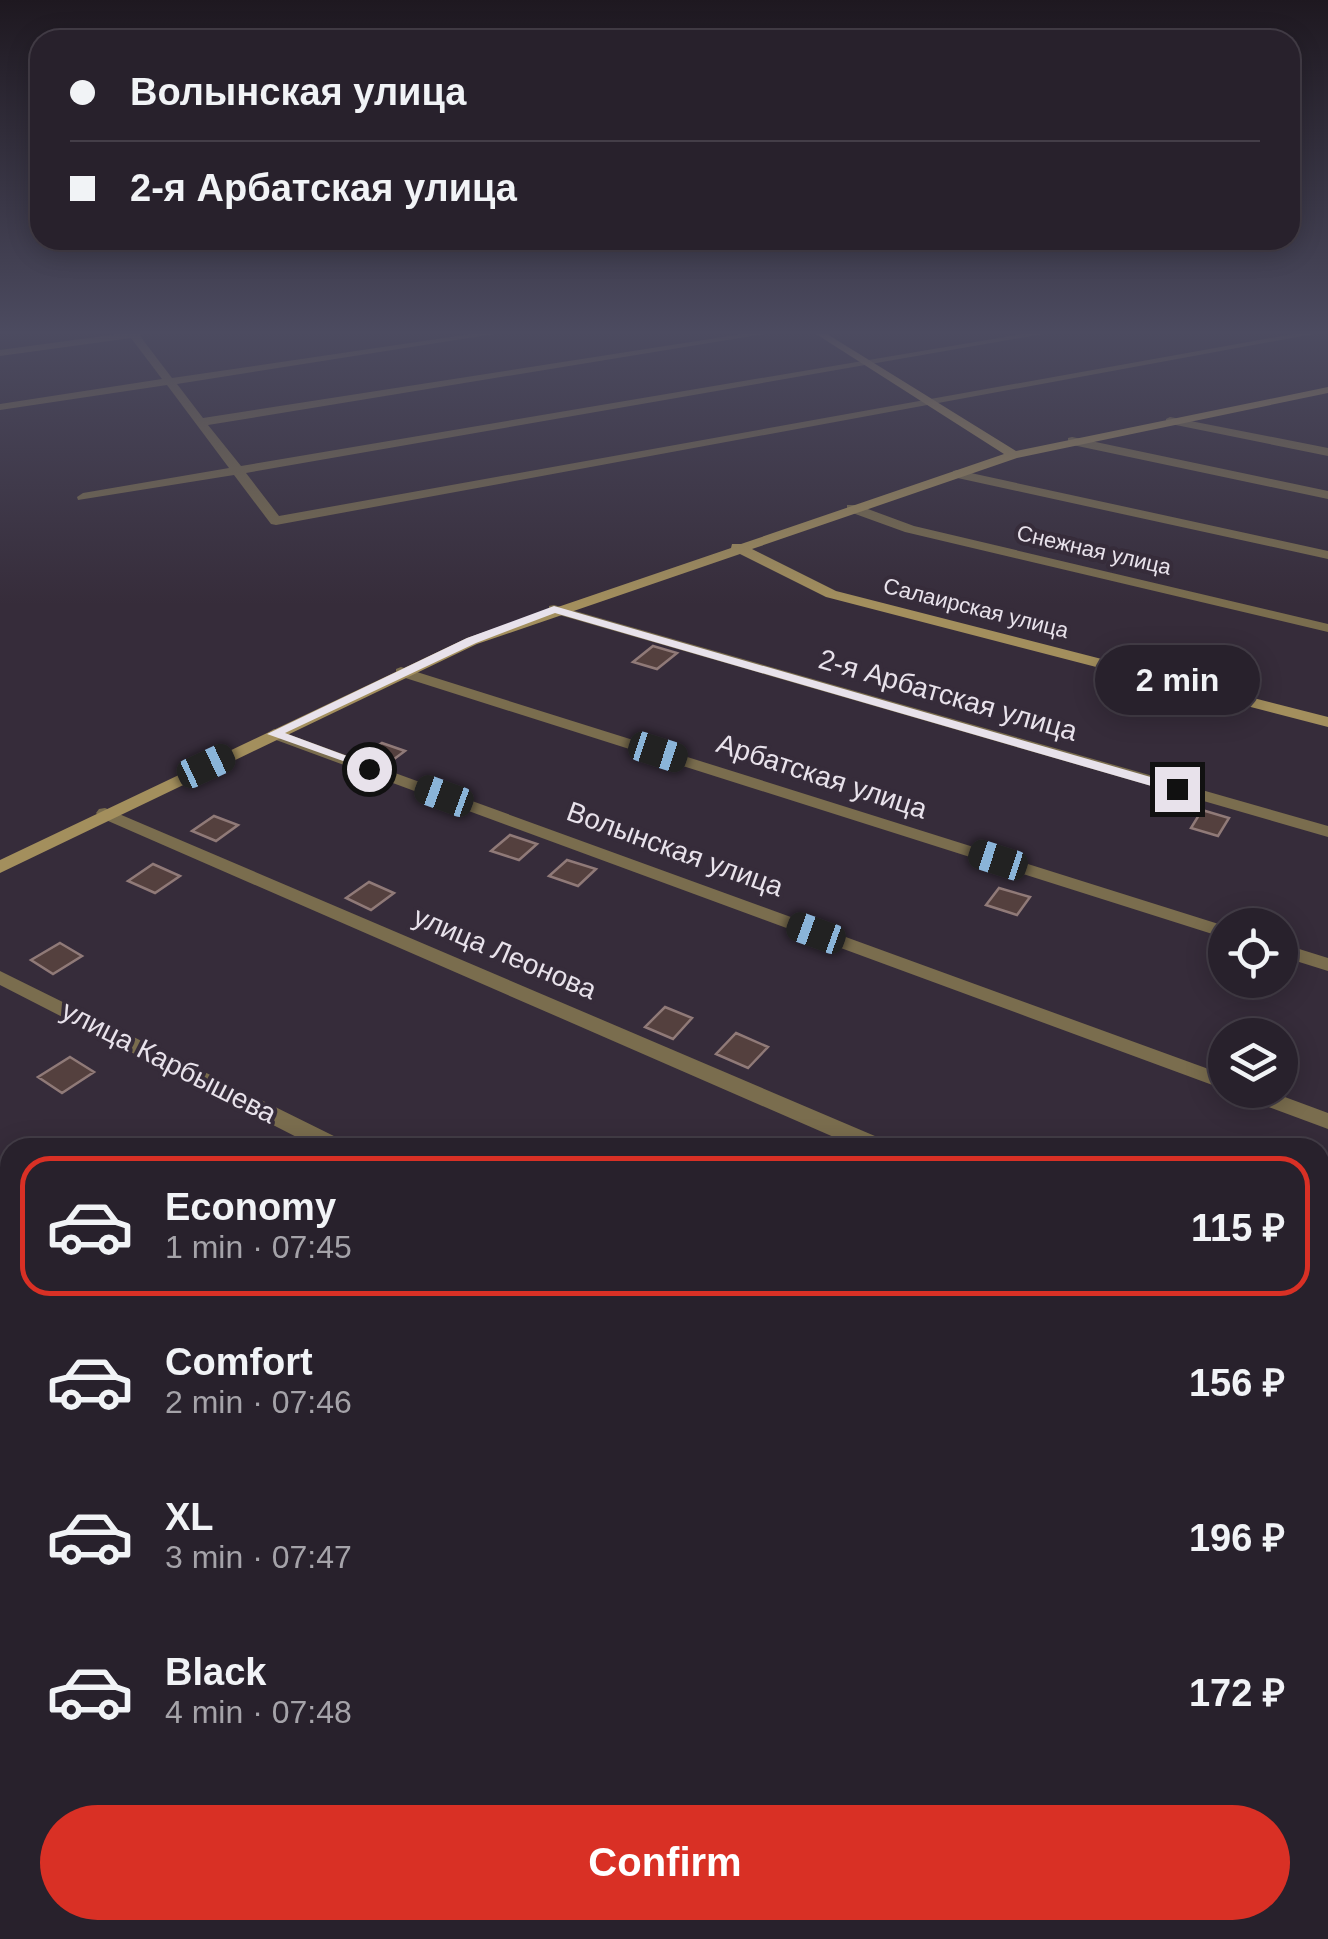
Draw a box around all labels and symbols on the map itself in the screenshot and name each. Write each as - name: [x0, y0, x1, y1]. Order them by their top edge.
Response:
- street label: Снежная улица: [1014, 520, 1174, 580]
- street label: Салаирская улица: [881, 573, 1072, 643]
- street label: 2-я Арбатская улица: [815, 643, 1081, 747]
- callout: 2 min: [1094, 644, 1260, 714]
- street label: Арбатская улица: [713, 727, 932, 825]
- car: [625, 728, 691, 776]
- car: [172, 740, 240, 792]
- route start: [347, 747, 392, 792]
- route end: [1155, 767, 1200, 812]
- car: [411, 772, 477, 820]
- street label: Волынская улица: [563, 795, 788, 903]
- car: [965, 836, 1031, 884]
- street label: улица Леонова: [409, 901, 601, 1006]
- car: [783, 909, 849, 957]
- street label: улица Карбышева: [57, 994, 282, 1130]

